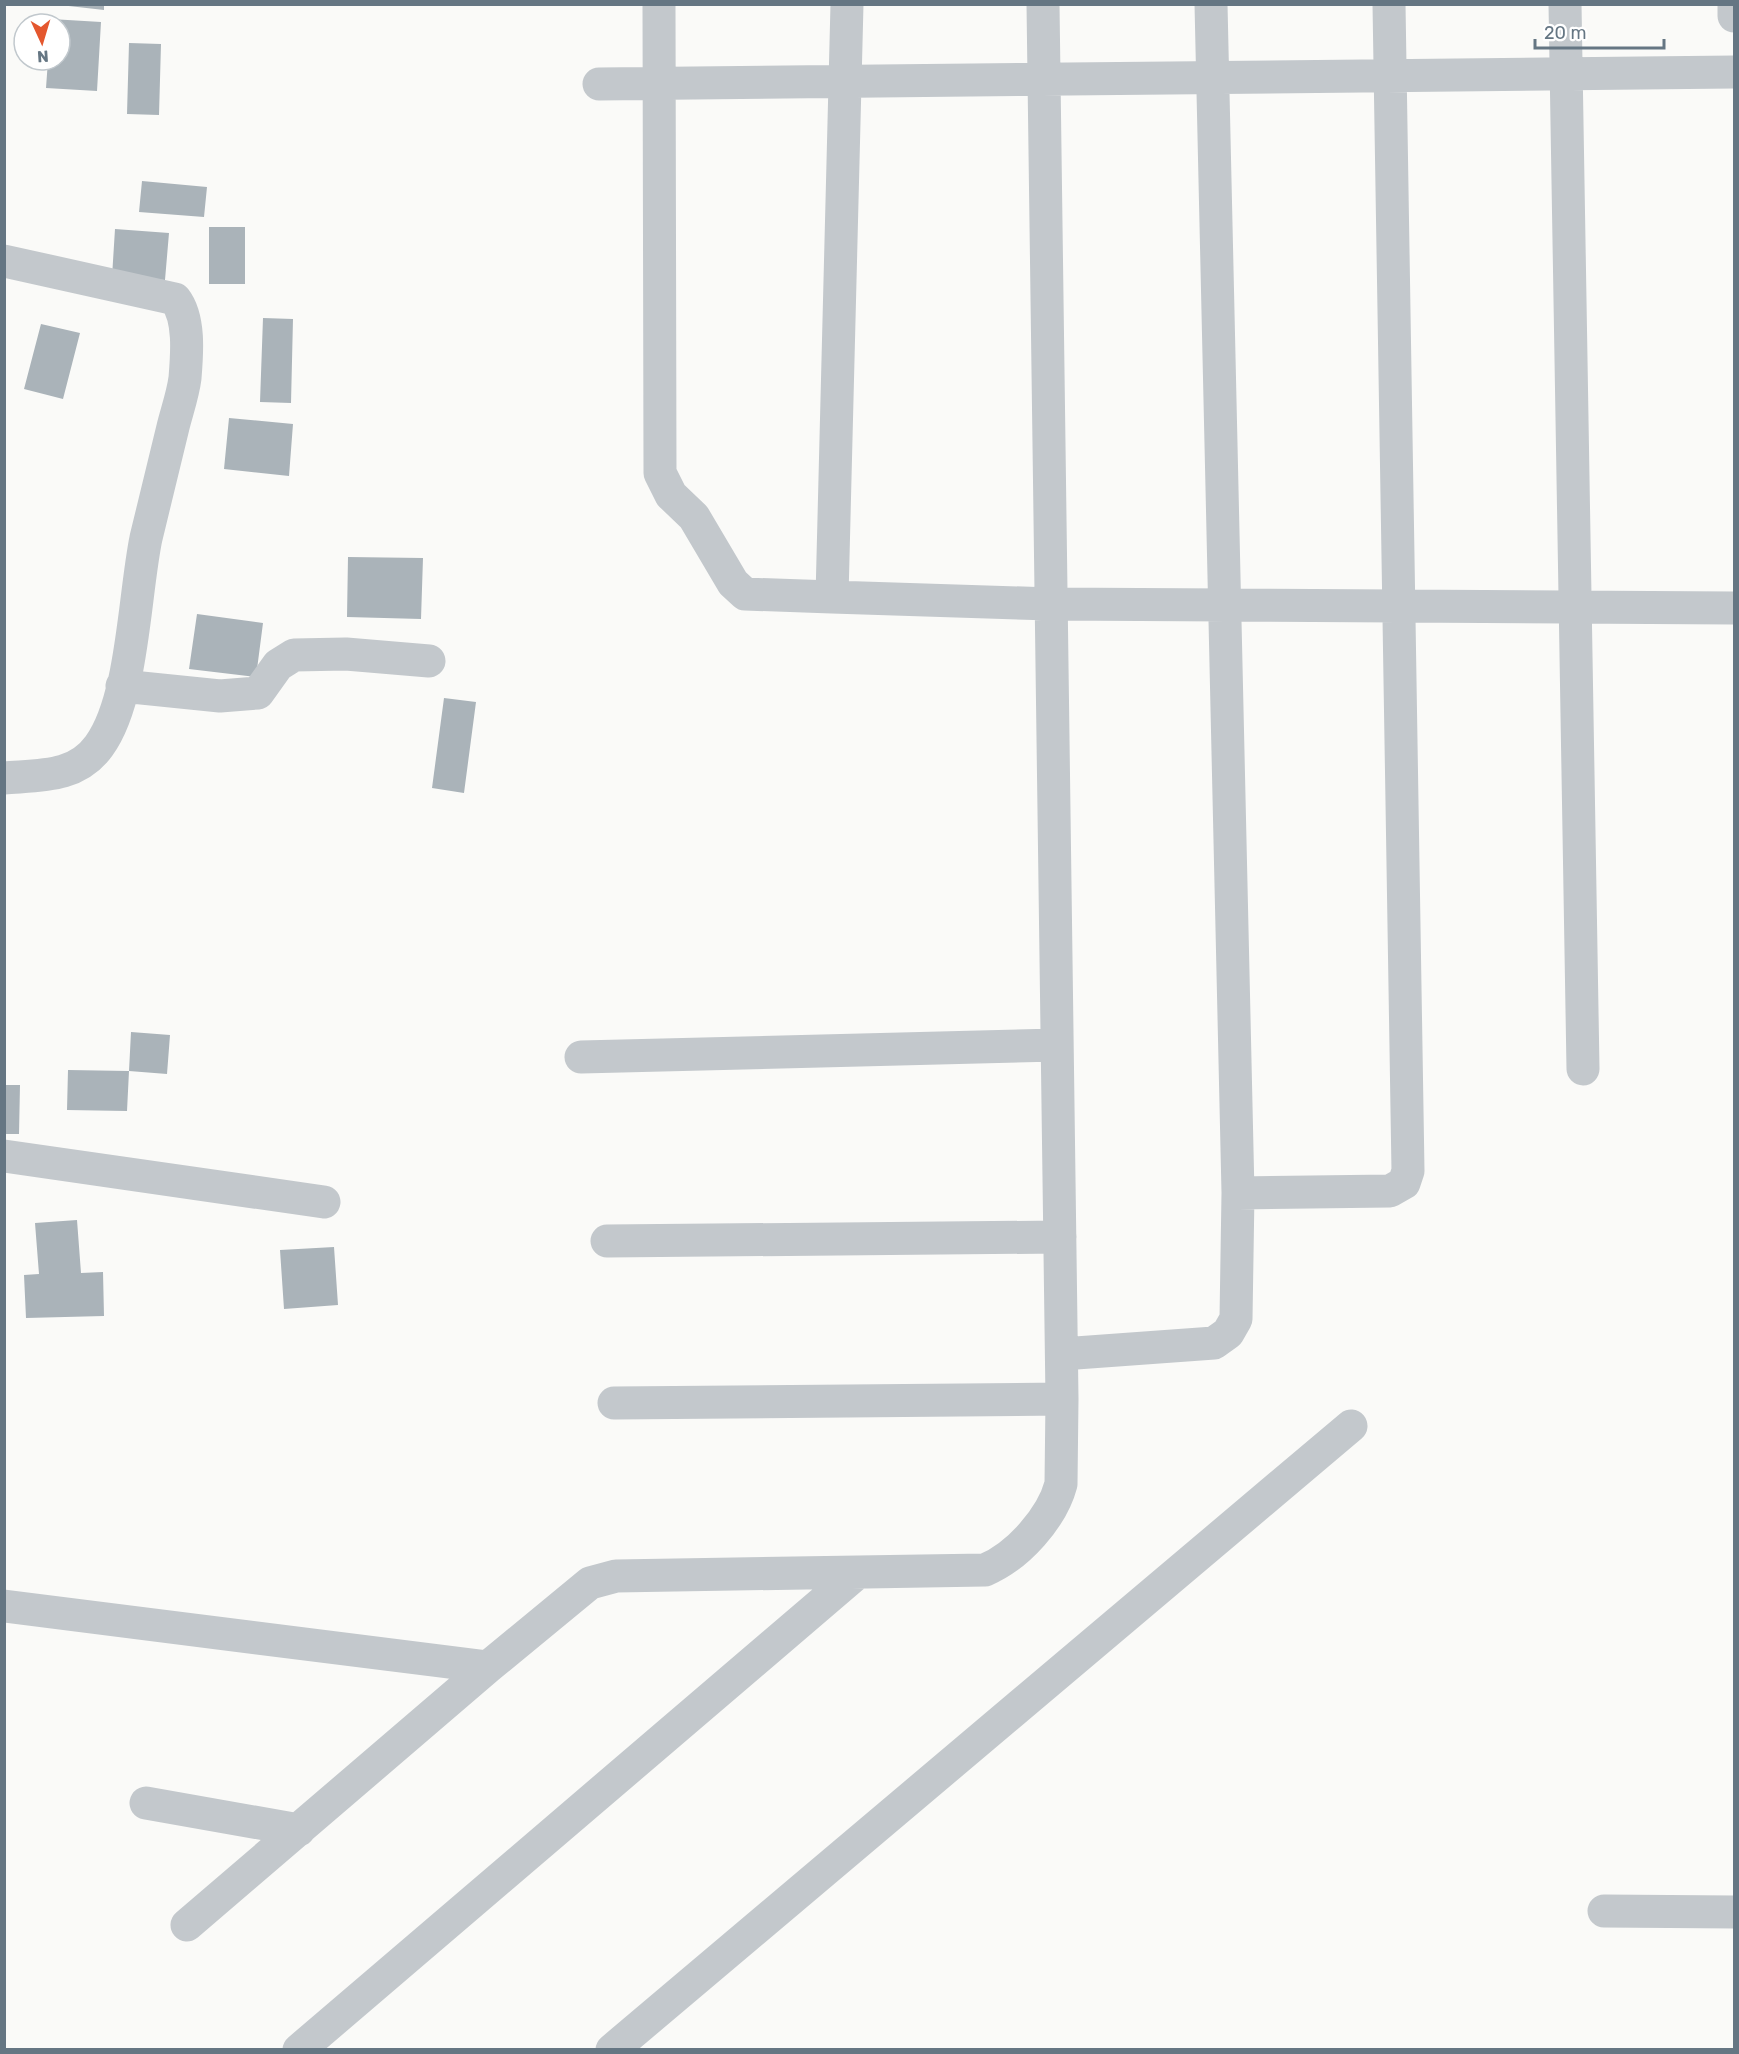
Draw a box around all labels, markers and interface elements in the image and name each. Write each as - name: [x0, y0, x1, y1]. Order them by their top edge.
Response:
- north arrow: [12, 12, 72, 72]
- scale bar: [1535, 12, 1664, 50]
- text: 20 m: [1544, 22, 1586, 44]
- text: N: [37, 47, 49, 66]

